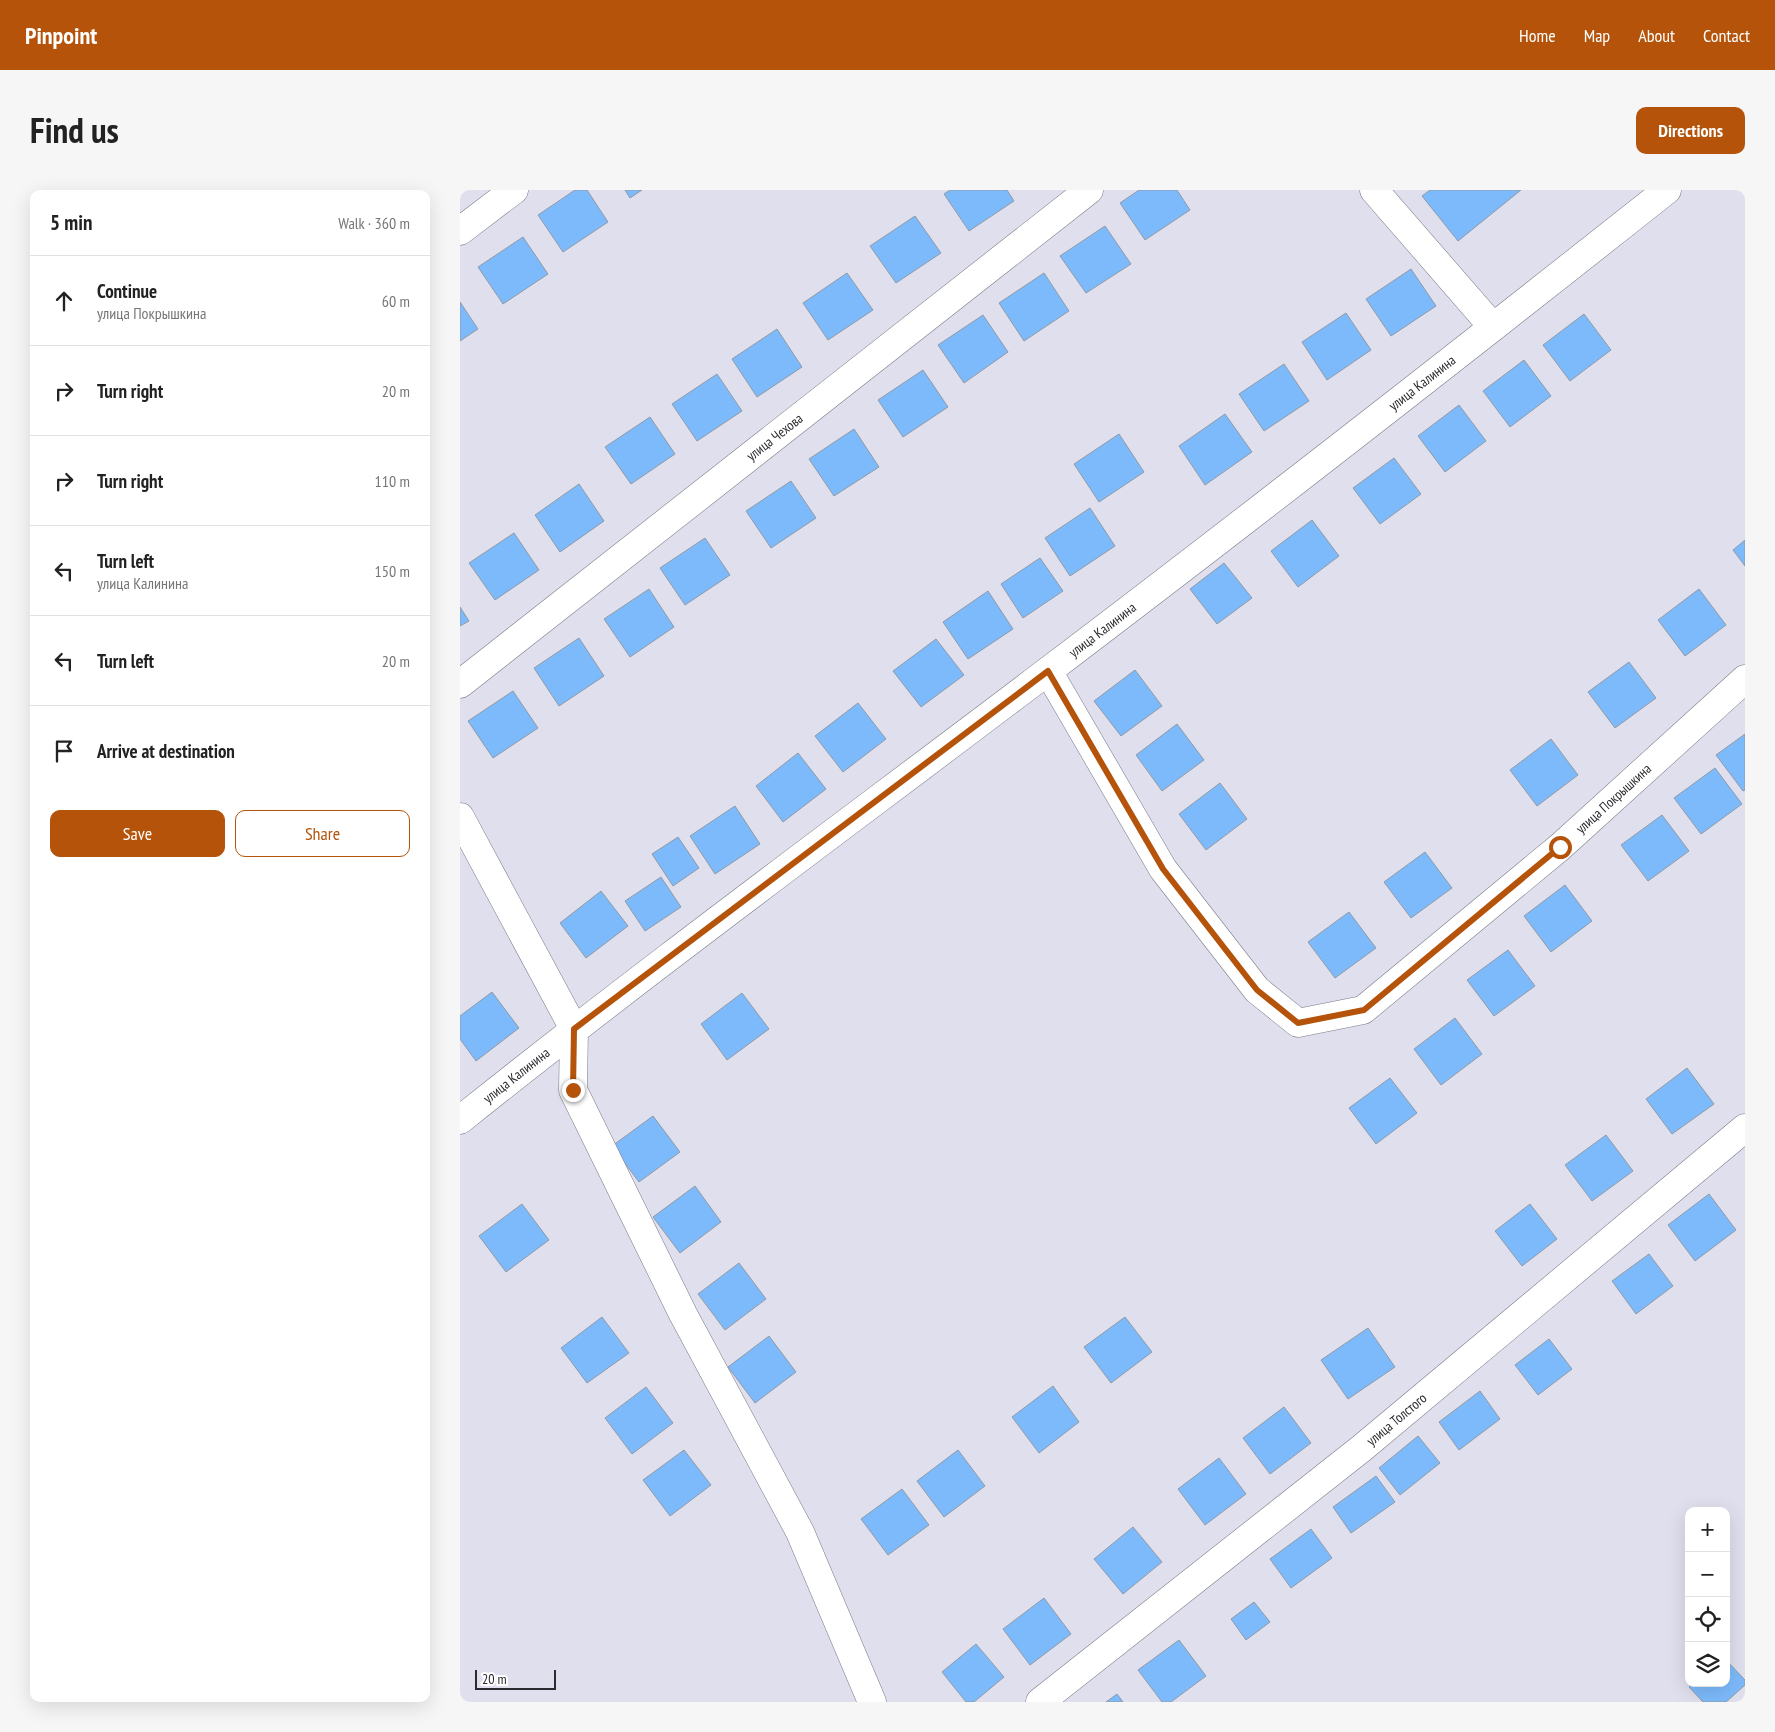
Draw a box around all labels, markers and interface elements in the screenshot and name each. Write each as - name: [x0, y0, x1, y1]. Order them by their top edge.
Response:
- text: Pinpoint: [25, 20, 97, 51]
- text: Home: [1519, 24, 1556, 47]
- text: Map: [1584, 24, 1610, 47]
- text: About: [1638, 24, 1675, 47]
- text: Contact: [1703, 24, 1750, 47]
- text: Find us: [30, 107, 119, 153]
- button: Directions: [1636, 107, 1745, 154]
- text: 5 min: [50, 209, 92, 236]
- text: Walk · 360 m: [338, 213, 410, 233]
- text: Continue: [97, 279, 157, 303]
- icon: ahead: [50, 287, 78, 315]
- text: 60 m: [382, 291, 410, 311]
- text: улица Покрышкина: [97, 303, 206, 323]
- street label: улица Калинина: [1385, 351, 1459, 415]
- icon: right: [50, 377, 78, 405]
- text: Turn right: [97, 379, 163, 403]
- text: 20 m: [382, 381, 410, 401]
- street label: улица Чехова: [743, 409, 806, 465]
- icon: right: [50, 467, 78, 495]
- text: Turn right: [97, 469, 163, 493]
- text: 110 m: [375, 471, 410, 491]
- text: Turn left: [97, 549, 154, 573]
- icon: left: [50, 557, 78, 585]
- text: 150 m: [375, 561, 410, 581]
- text: улица Калинина: [97, 573, 188, 593]
- street label: улица Калинина: [1065, 598, 1140, 661]
- icon: left: [50, 647, 78, 675]
- text: Turn left: [97, 649, 154, 673]
- text: 20 m: [382, 651, 410, 671]
- icon: arrive: [50, 737, 78, 765]
- text: Arrive at destination: [97, 739, 235, 763]
- street label: улица Покрышкина: [1572, 760, 1655, 837]
- button: Save: [50, 810, 225, 857]
- button: Share: [235, 810, 410, 857]
- route start: [1549, 836, 1572, 859]
- street label: улица Калинина: [479, 1043, 553, 1107]
- route end: [562, 1079, 585, 1102]
- street label: улица Толстого: [1363, 1389, 1430, 1450]
- map controls: [1685, 1507, 1730, 1687]
- button: +: [1685, 1507, 1730, 1552]
- button: −: [1685, 1552, 1730, 1597]
- button: locate: [1685, 1597, 1730, 1642]
- button: layers: [1685, 1642, 1730, 1687]
- scale bar: [475, 1667, 556, 1690]
- text: 20 m: [482, 1670, 507, 1688]

